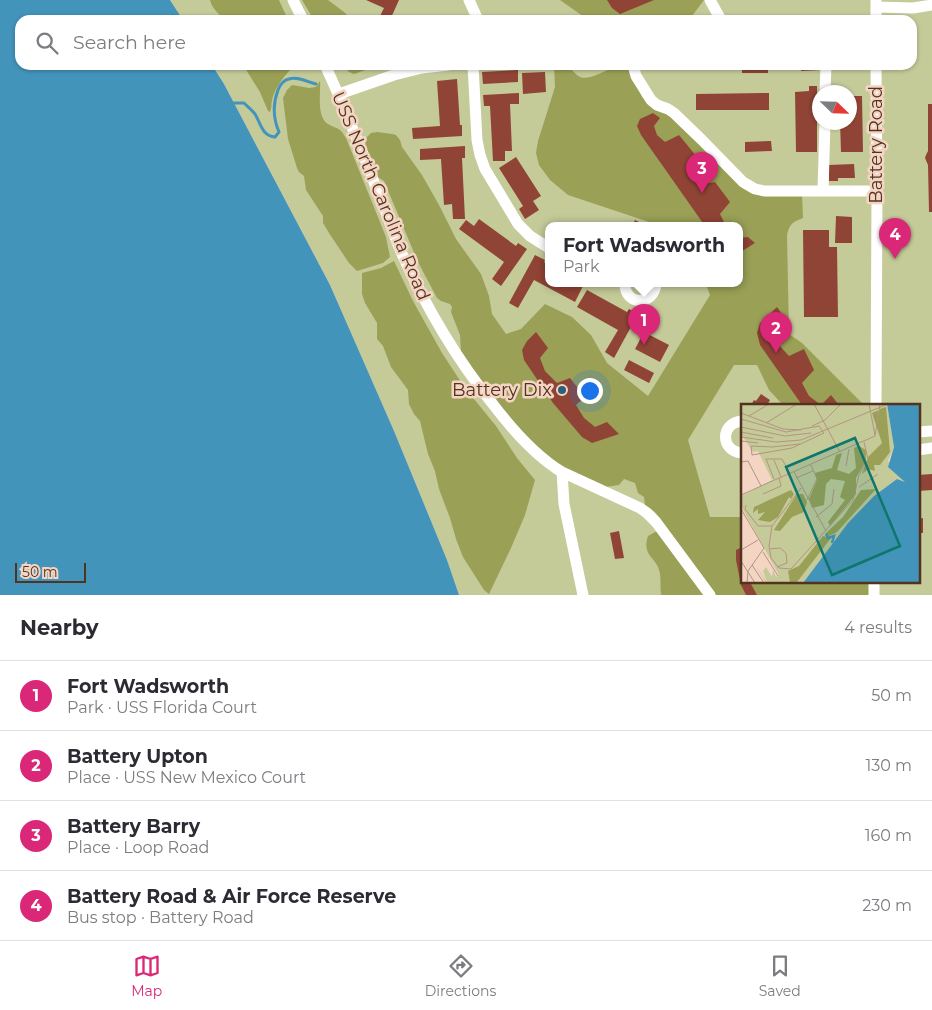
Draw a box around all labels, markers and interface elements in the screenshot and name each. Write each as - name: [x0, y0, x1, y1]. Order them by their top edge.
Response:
- search box: [15, 15, 917, 70]
- icon: search: [33, 29, 61, 57]
- text: Search here: [73, 31, 186, 54]
- north arrow: [812, 85, 857, 130]
- street label: Battery Road: [865, 86, 887, 204]
- street label: USS North Carolina Road: [327, 88, 435, 304]
- pin: 3: [686, 152, 718, 193]
- pin: 4: [879, 218, 911, 259]
- popup: [545, 222, 743, 287]
- text: Fort Wadsworth: [563, 234, 725, 257]
- text: Park: [563, 257, 599, 276]
- pin: 1: [628, 304, 660, 345]
- pin: 2: [760, 312, 792, 353]
- your location: [577, 378, 603, 404]
- place label: Battery Dix: [452, 379, 552, 401]
- marker: Battery Dix: [556, 384, 568, 396]
- inset map: [741, 404, 920, 582]
- scale bar: [15, 560, 86, 583]
- text: 50 m: [22, 563, 58, 581]
- text: Nearby: [20, 615, 99, 640]
- text: 4 results: [844, 618, 912, 637]
- text: Fort Wadsworth: [67, 675, 229, 698]
- text: 1: [33, 686, 39, 705]
- text: 50 m: [871, 686, 912, 705]
- text: Park · USS Florida Court: [67, 698, 257, 717]
- text: Battery Upton: [67, 745, 208, 768]
- text: 2: [31, 756, 41, 775]
- text: 130 m: [865, 756, 912, 775]
- text: Place · USS New Mexico Court: [67, 768, 306, 787]
- text: Battery Barry: [67, 815, 200, 838]
- text: 3: [31, 826, 41, 845]
- text: 160 m: [865, 826, 912, 845]
- text: Place · Loop Road: [67, 838, 209, 857]
- text: Battery Road & Air Force Reserve: [67, 885, 396, 908]
- text: 4: [30, 896, 42, 915]
- text: 230 m: [862, 896, 912, 915]
- text: Bus stop · Battery Road: [67, 908, 254, 927]
- tab: Map: [131, 952, 162, 1000]
- tab: Directions: [425, 952, 496, 1000]
- tab: Saved: [759, 952, 801, 1000]

